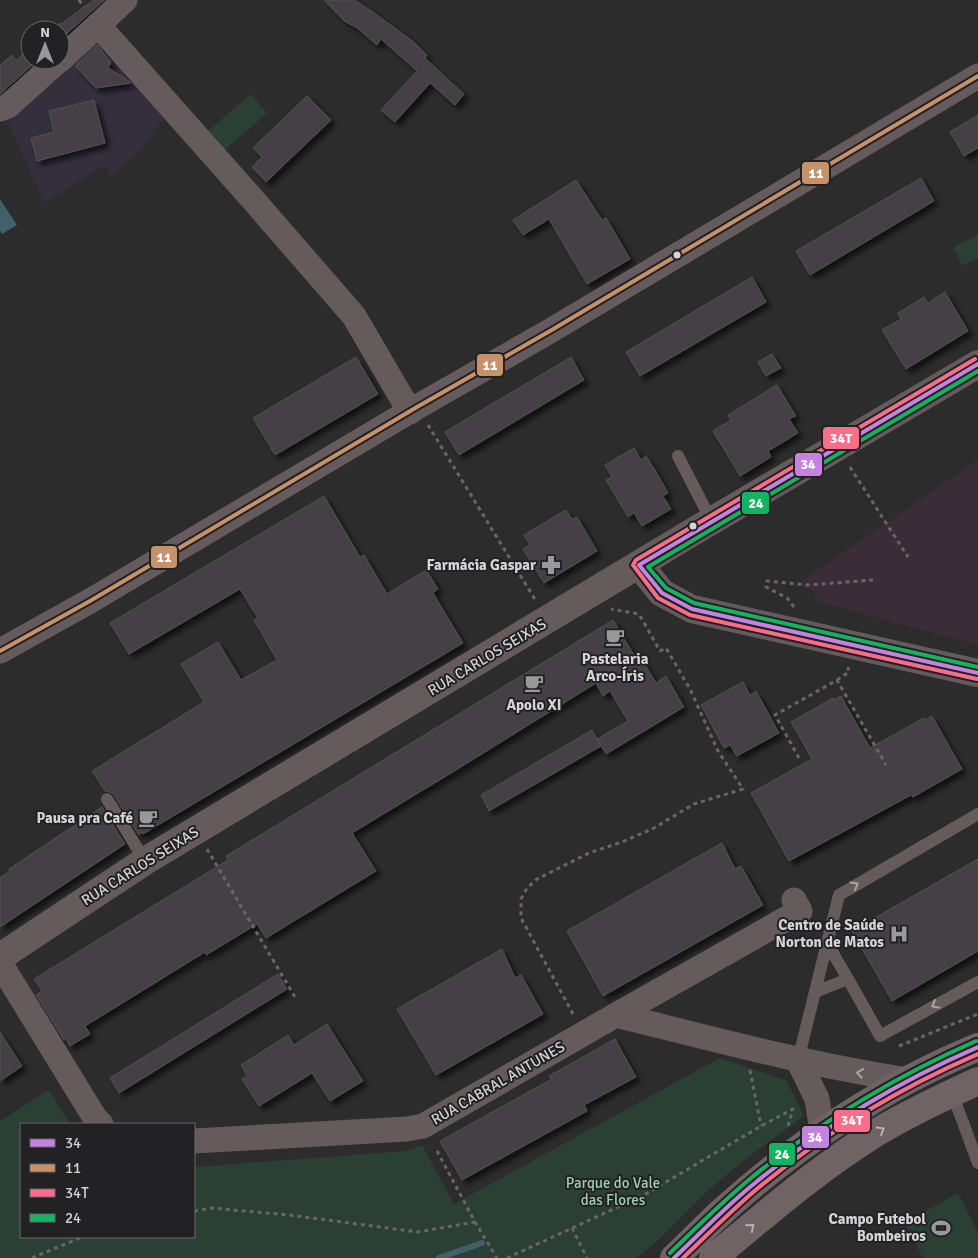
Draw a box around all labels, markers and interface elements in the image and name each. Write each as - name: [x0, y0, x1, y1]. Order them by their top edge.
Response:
- north arrow: [20, 20, 70, 70]
- text: N: [40, 24, 50, 41]
- line badge: 11: [801, 161, 830, 185]
- text: 11: [808, 165, 824, 182]
- unlabelled marker: [672, 250, 682, 260]
- line badge: 11: [476, 353, 504, 377]
- text: 11: [482, 357, 498, 374]
- line badge: 34T: [822, 426, 860, 450]
- text: 34T: [830, 430, 853, 447]
- line badge: 34: [794, 452, 823, 477]
- text: 34: [800, 456, 816, 473]
- line badge: 24: [741, 491, 770, 515]
- text: 24: [748, 495, 764, 512]
- unlabelled marker: [688, 521, 698, 531]
- line badge: 11: [150, 545, 178, 569]
- text: 11: [156, 549, 172, 566]
- pharmacy icon: Farmácia Gaspar: [540, 554, 562, 576]
- place label: Farmácia Gaspar: [427, 556, 536, 574]
- street label: RUA CARLOS SEIXAS: [425, 615, 549, 699]
- cafe icon: Pastelaria Arco-Íris: [604, 626, 626, 648]
- place label: Pastelaria Arco-Íris: [582, 650, 649, 685]
- cafe icon: Apolo XI: [523, 672, 545, 694]
- place label: Apolo XI: [506, 696, 562, 714]
- cafe icon: Pausa pra Café: [137, 807, 159, 829]
- place label: Pausa pra Café: [36, 809, 133, 827]
- street label: RUA CARLOS SEIXAS: [78, 823, 202, 909]
- one-way arrow: [850, 882, 859, 892]
- place label: Centro de Saúde Norton de Matos: [775, 916, 884, 951]
- hospital icon: Centro de Saúde Norton de Matos: [888, 923, 910, 945]
- one-way arrow: [932, 999, 941, 1009]
- street label: RUA CABRAL ANTUNES: [428, 1037, 568, 1129]
- one-way arrow: [856, 1068, 864, 1079]
- line badge: 34T: [833, 1109, 871, 1133]
- text: 34T: [841, 1112, 864, 1129]
- legend: [20, 1123, 195, 1238]
- line badge: 34: [801, 1125, 830, 1149]
- one-way arrow: [876, 1127, 885, 1137]
- text: 34: [807, 1129, 823, 1146]
- text: 34: [65, 1134, 81, 1152]
- line badge: 24: [768, 1142, 796, 1166]
- text: 24: [774, 1146, 790, 1163]
- text: 11: [65, 1159, 81, 1177]
- park label: Parque do Vale das Flores: [566, 1174, 660, 1209]
- text: 34T: [65, 1184, 89, 1202]
- text: 24: [65, 1209, 81, 1227]
- place label: Campo Futebol Bombeiros: [829, 1210, 926, 1245]
- sports icon: Campo Futebol Bombeiros: [930, 1217, 952, 1239]
- one-way arrow: [745, 1223, 754, 1232]

